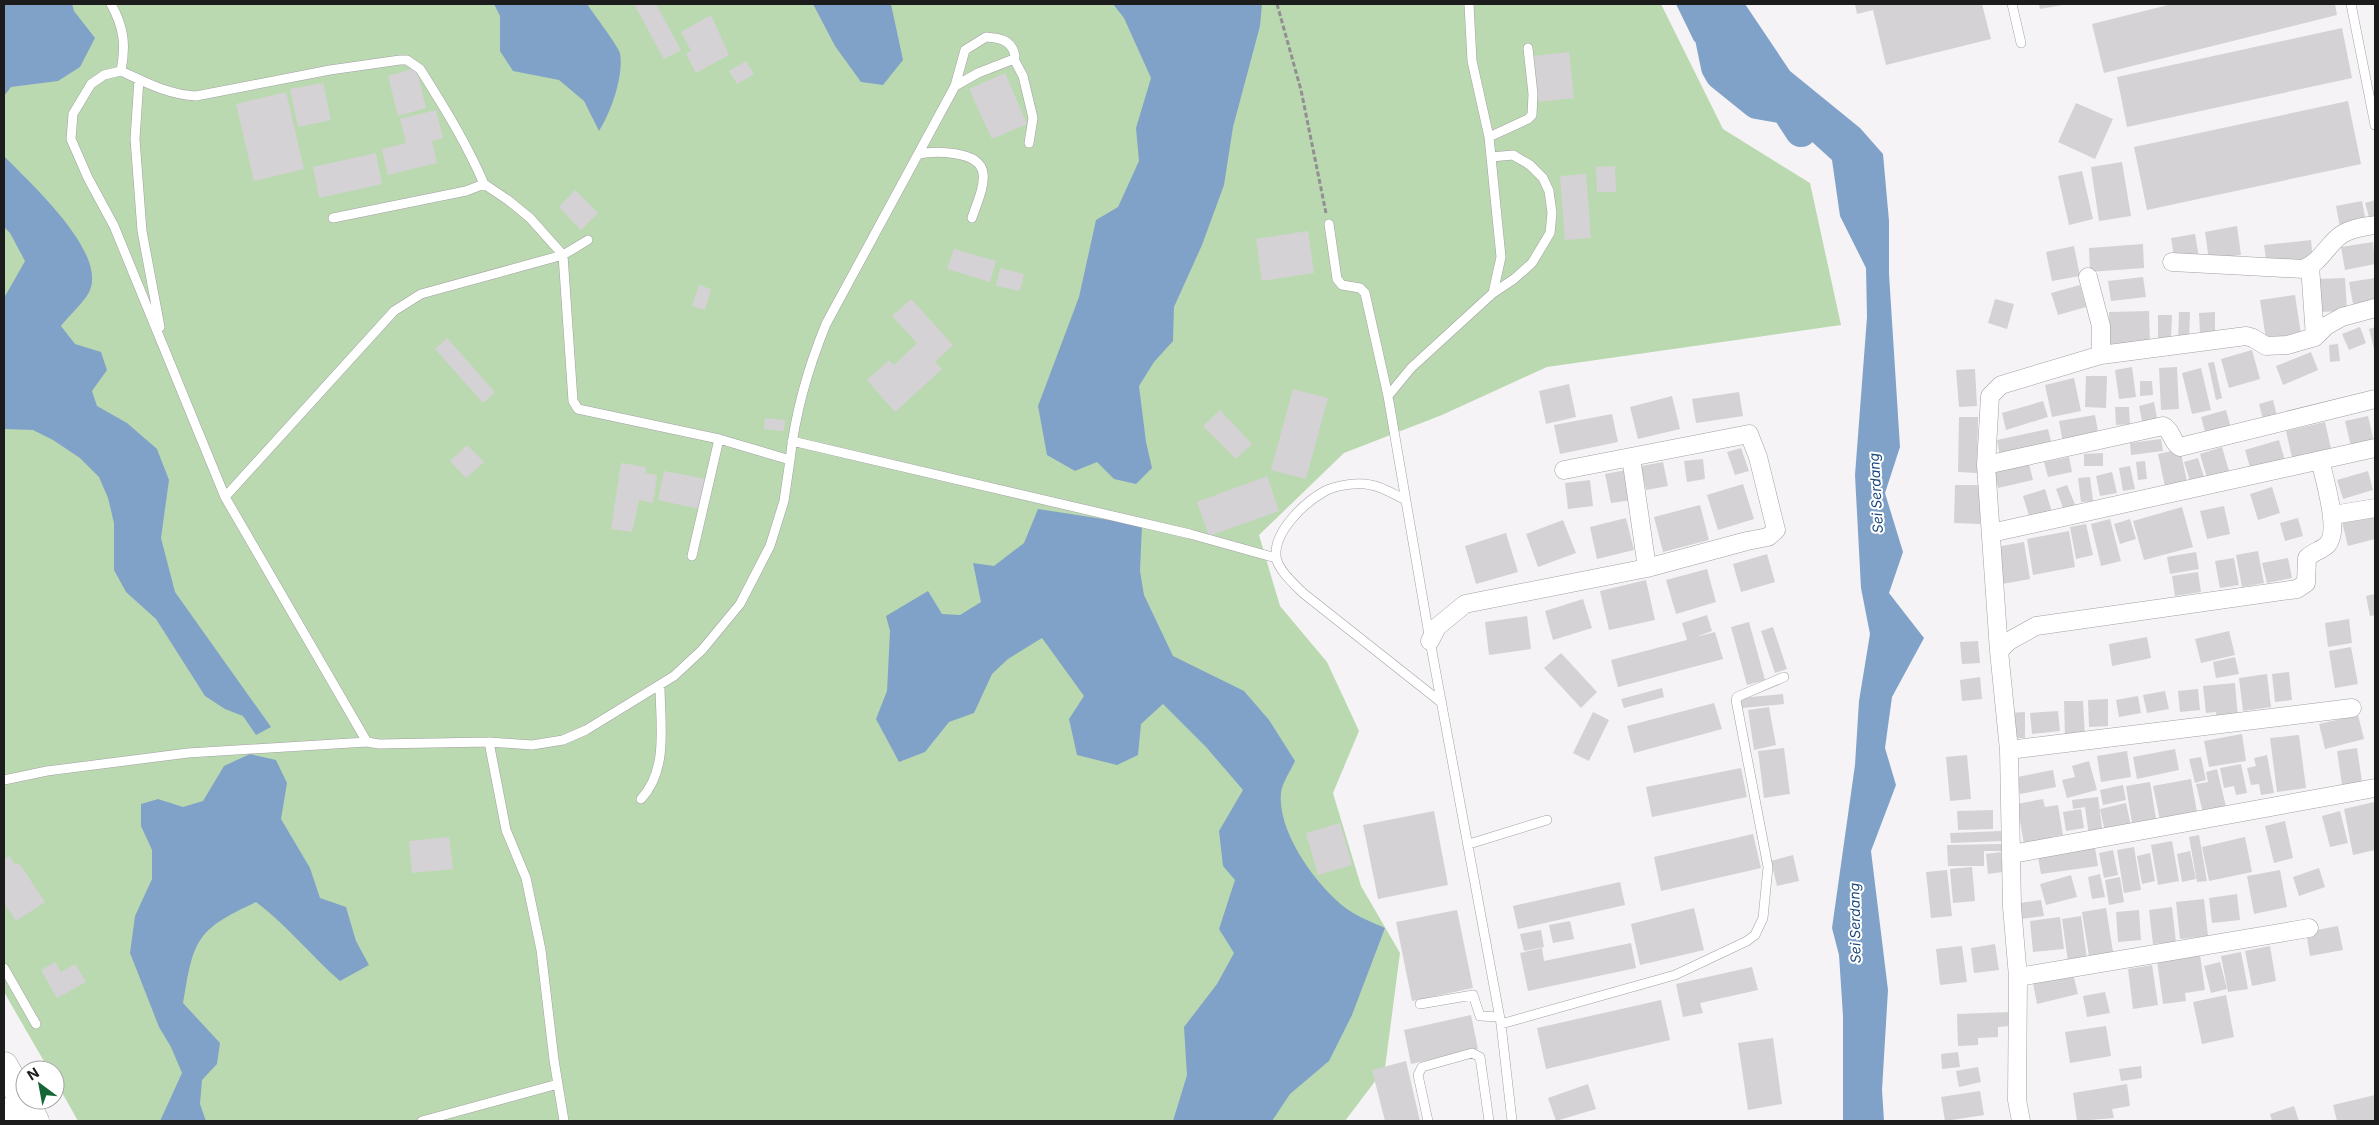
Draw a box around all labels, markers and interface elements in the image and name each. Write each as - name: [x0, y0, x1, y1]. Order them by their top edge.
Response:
- water label: Sei Serdang: [1865, 452, 1886, 534]
- water label: Sei Serdang: [1845, 882, 1864, 963]
- north arrow: [15, 1060, 65, 1110]
- text: N: [24, 1064, 42, 1084]

